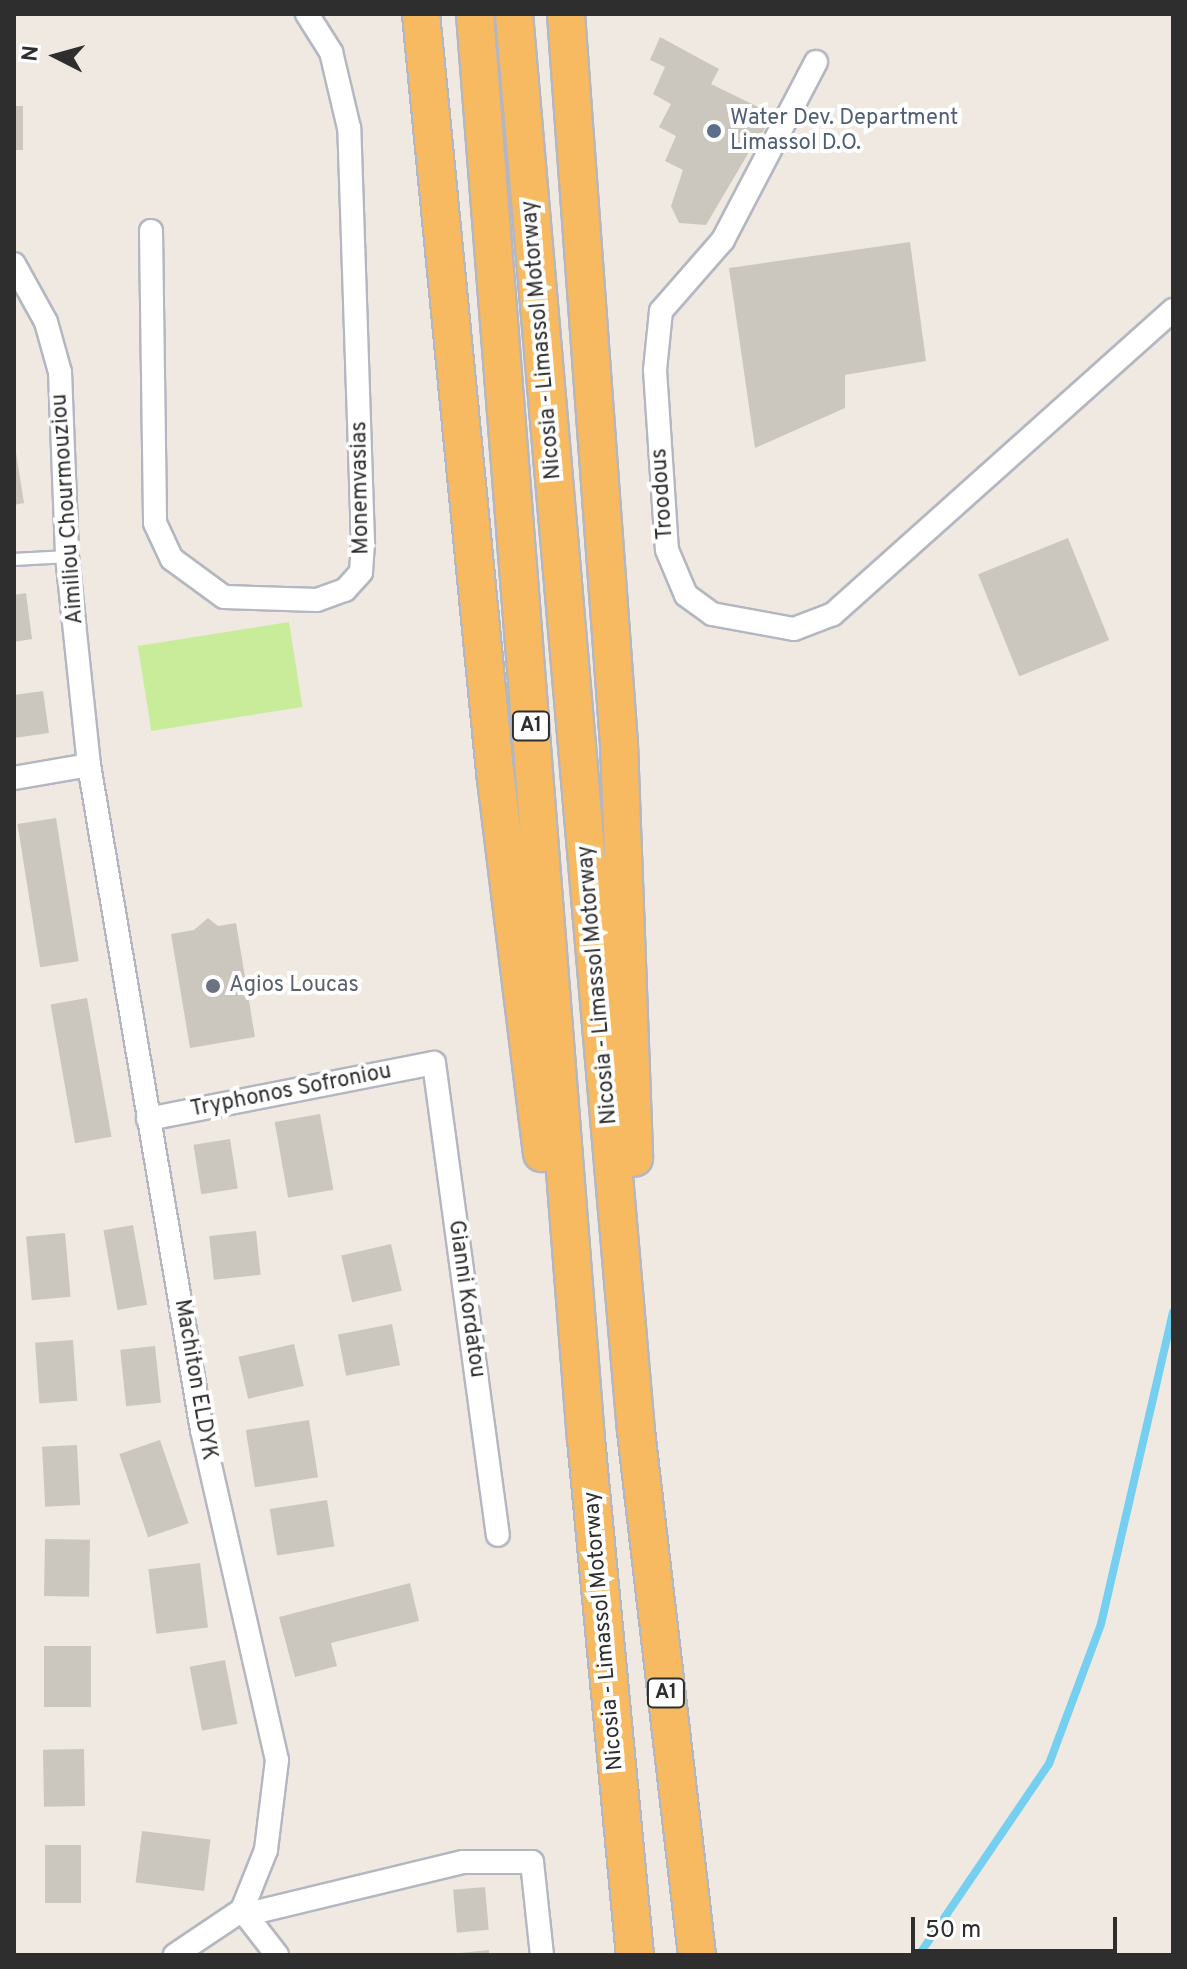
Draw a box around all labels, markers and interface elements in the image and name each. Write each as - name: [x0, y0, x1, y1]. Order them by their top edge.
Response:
- north arrow: [16, 16, 96, 96]
- text: N: [17, 44, 46, 63]
- place label: Water Dev. Department Limassol D.O.: [730, 105, 958, 156]
- marker: Water Dev. Department Limassol D.O.: [705, 122, 723, 140]
- street label: Nicosia - Limassol Motorway: [517, 199, 567, 481]
- street label: Aimiliou Chourmouziou: [47, 393, 89, 625]
- street label: Monemvasias: [347, 421, 375, 555]
- street label: Troodous: [647, 447, 679, 541]
- road number: A1: [511, 710, 551, 742]
- street label: Nicosia - Limassol Motorway: [573, 844, 623, 1126]
- place label: Agios Loucas: [229, 973, 359, 999]
- marker: Agios Loucas: [204, 977, 222, 995]
- street label: Tryphonos Sofroniou: [188, 1059, 394, 1123]
- street label: Gianni Kordatou: [442, 1218, 490, 1380]
- street label: Machiton ELDYK: [168, 1297, 222, 1463]
- street label: Nicosia - Limassol Motorway: [579, 1490, 629, 1772]
- road number: A1: [646, 1677, 686, 1709]
- scale bar: [915, 1901, 1121, 1951]
- text: 50 m: [925, 1916, 981, 1946]

